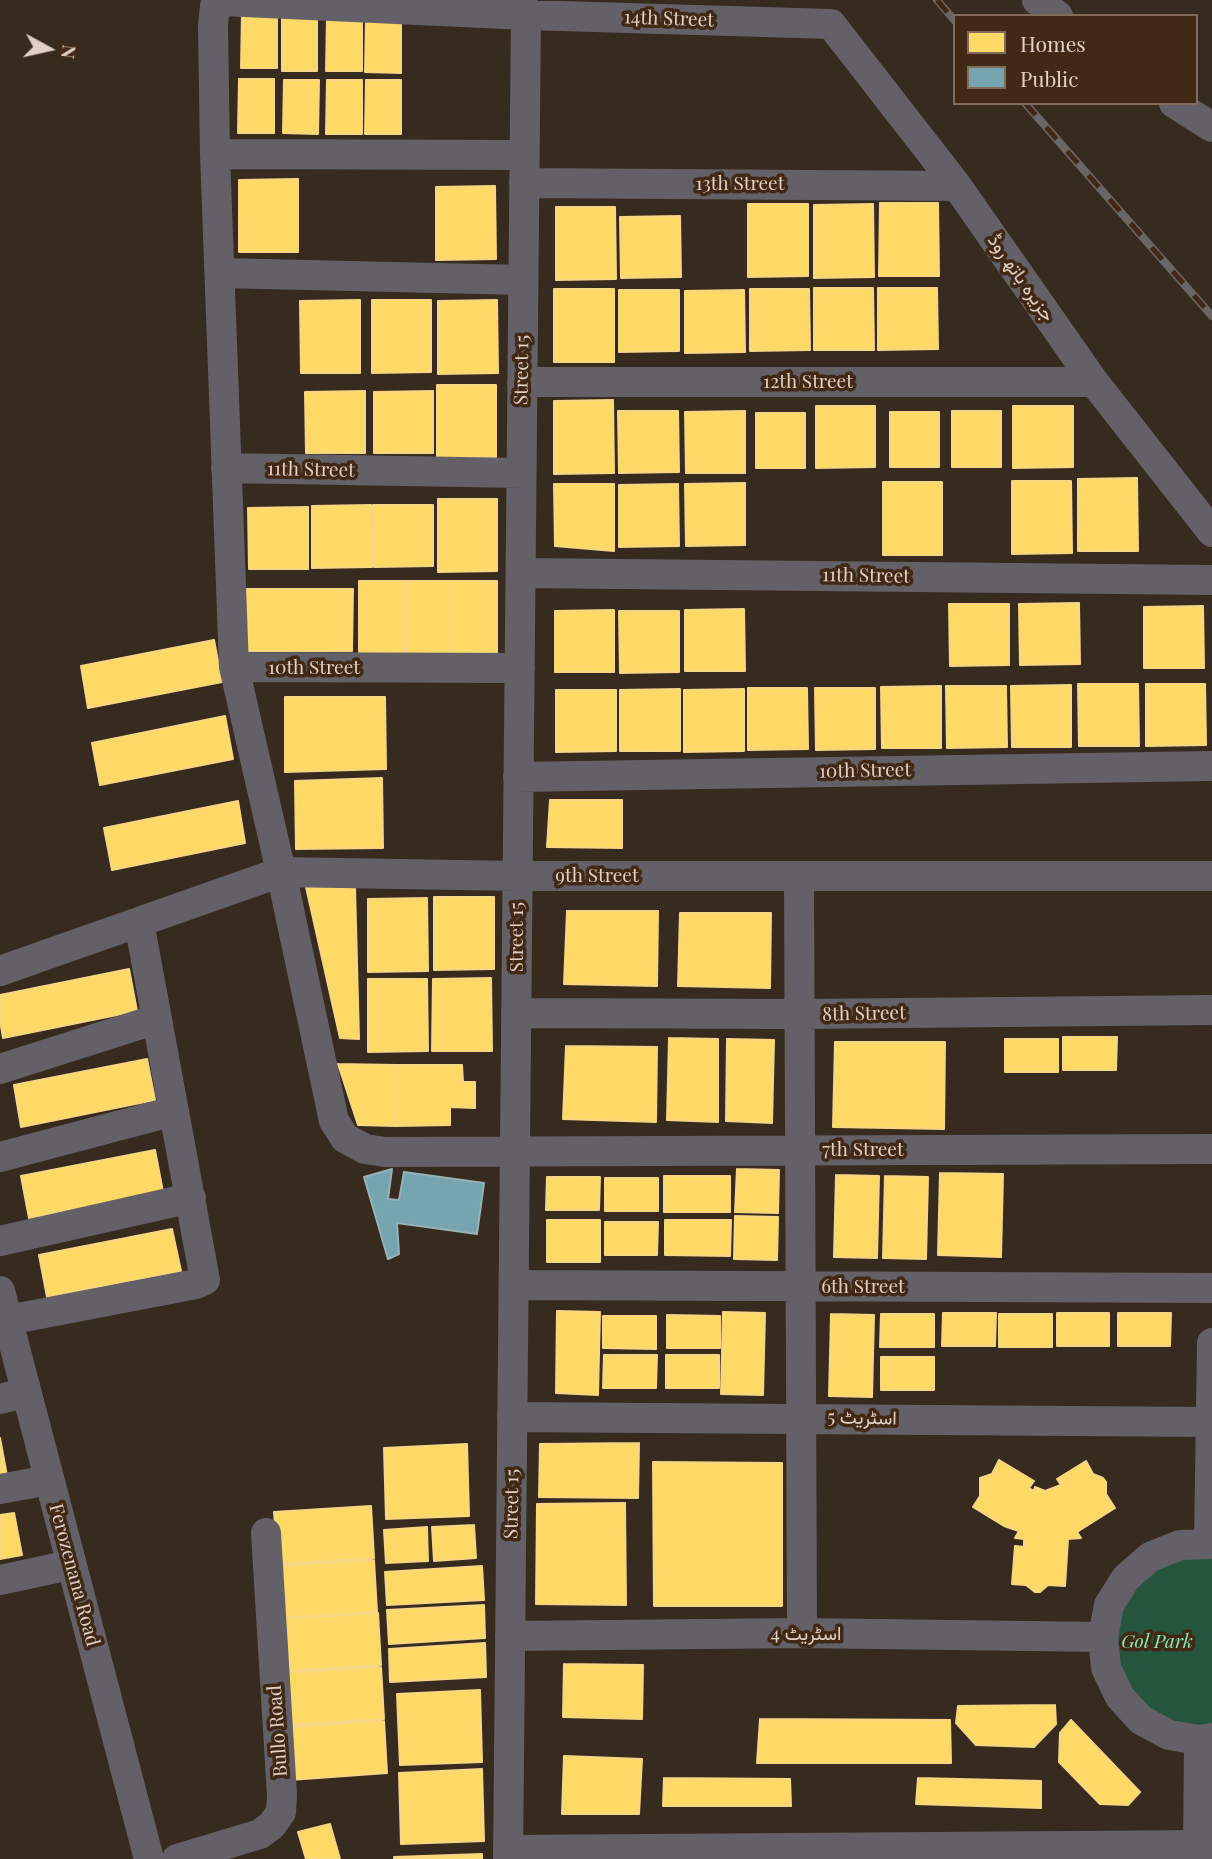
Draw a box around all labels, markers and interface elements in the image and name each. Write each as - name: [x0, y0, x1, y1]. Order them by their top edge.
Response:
- street label: 14th Street: [624, 6, 714, 32]
- north arrow: [14, 14, 84, 84]
- legend: [953, 14, 1198, 105]
- text: Homes: [1020, 29, 1086, 57]
- text: N: [56, 43, 84, 61]
- text: Public: [1020, 64, 1078, 92]
- street label: 13th Street: [696, 173, 784, 195]
- street label: جزیرہ باتھ روڈ: [983, 230, 1059, 326]
- street label: Street 15: [510, 335, 534, 405]
- street label: 12th Street: [763, 371, 853, 393]
- street label: 11th Street: [267, 458, 355, 482]
- street label: 11th Street: [822, 564, 910, 588]
- street label: 10th Street: [268, 657, 360, 679]
- street label: 10th Street: [819, 759, 911, 783]
- street label: 9th Street: [555, 865, 639, 887]
- street label: Street 15: [506, 902, 528, 972]
- street label: 8th Street: [822, 1002, 906, 1026]
- street label: 7th Street: [822, 1139, 904, 1161]
- street label: 6th Street: [821, 1276, 905, 1298]
- street label: اسٹریٹ 5: [827, 1406, 897, 1430]
- street label: Street 15: [500, 1469, 524, 1539]
- street label: Ferozenana Road: [44, 1501, 104, 1649]
- street label: اسٹریٹ 4: [771, 1623, 841, 1645]
- park label: Gol Park: [1121, 1631, 1193, 1653]
- street label: Bullo Road: [263, 1684, 293, 1778]

